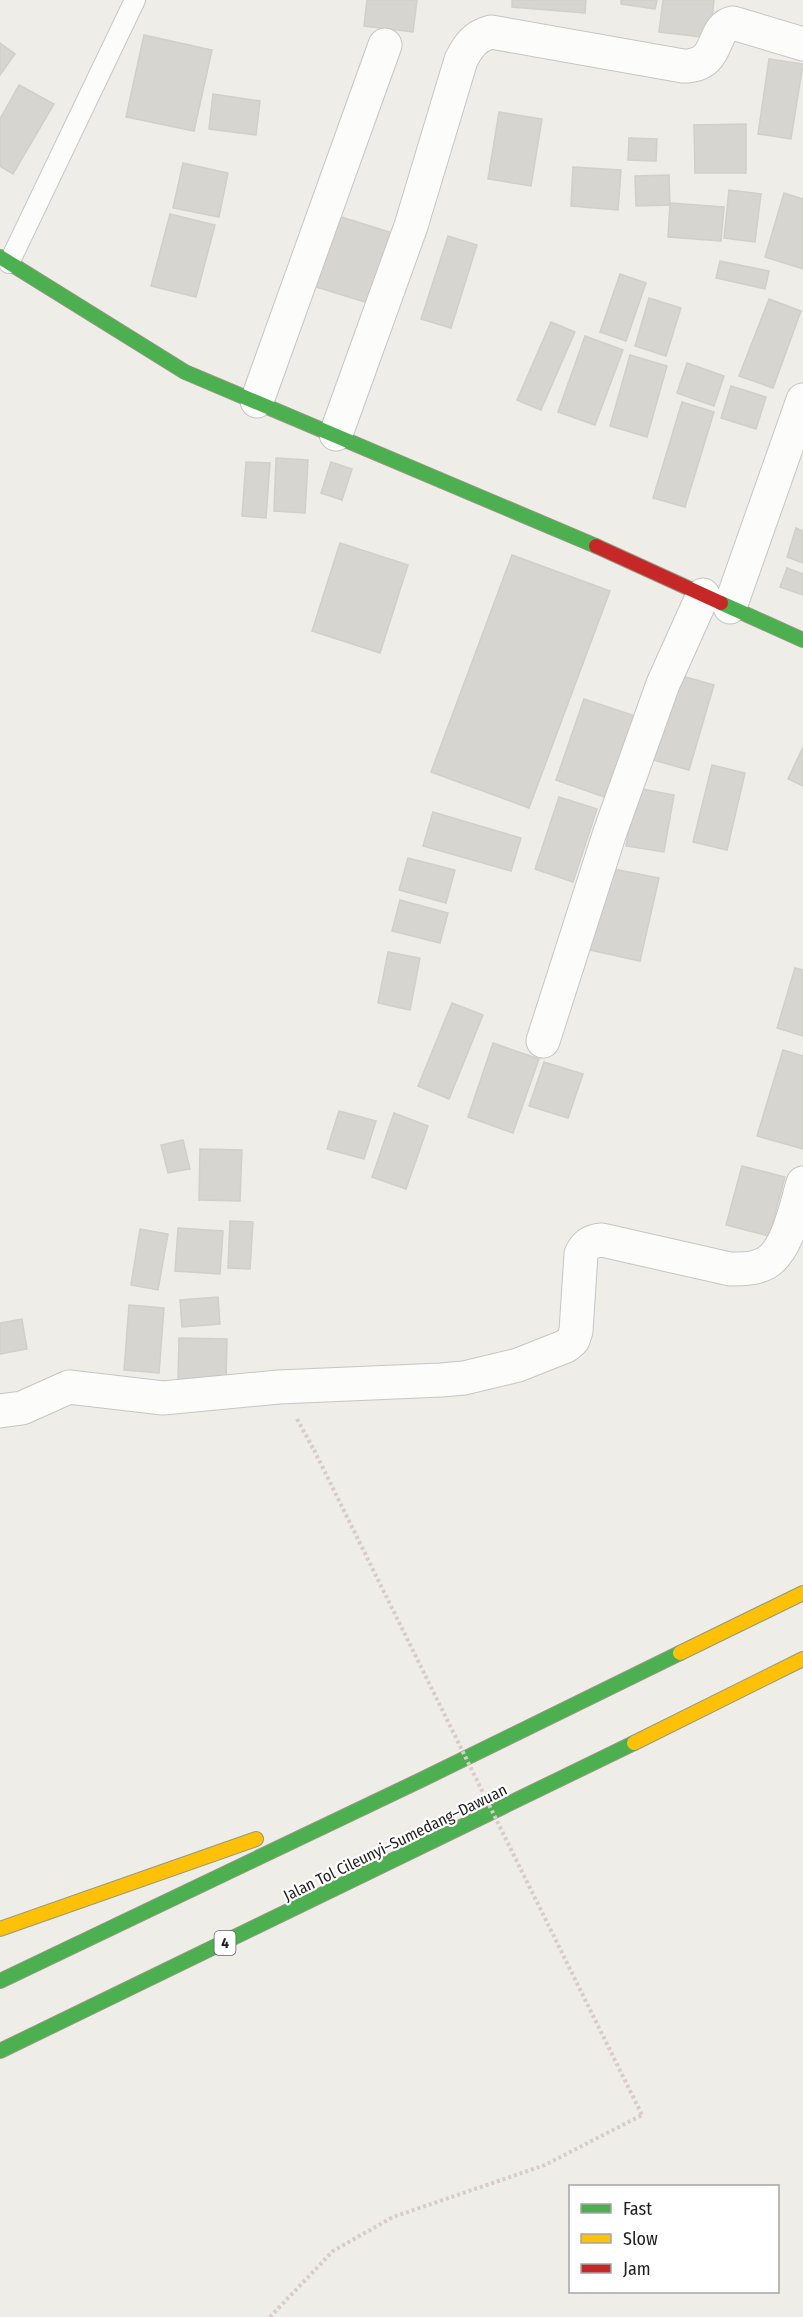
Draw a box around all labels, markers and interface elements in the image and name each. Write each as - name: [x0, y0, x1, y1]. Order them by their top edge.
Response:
- street label: Jalan Tol Cileunyi–Sumedang–Dawuan: [280, 1780, 510, 1905]
- road number: 4: [214, 1931, 236, 1955]
- legend: [569, 2185, 779, 2293]
- text: Fast: [623, 2198, 652, 2220]
- text: Slow: [623, 2228, 658, 2250]
- text: Jam: [623, 2258, 651, 2280]

